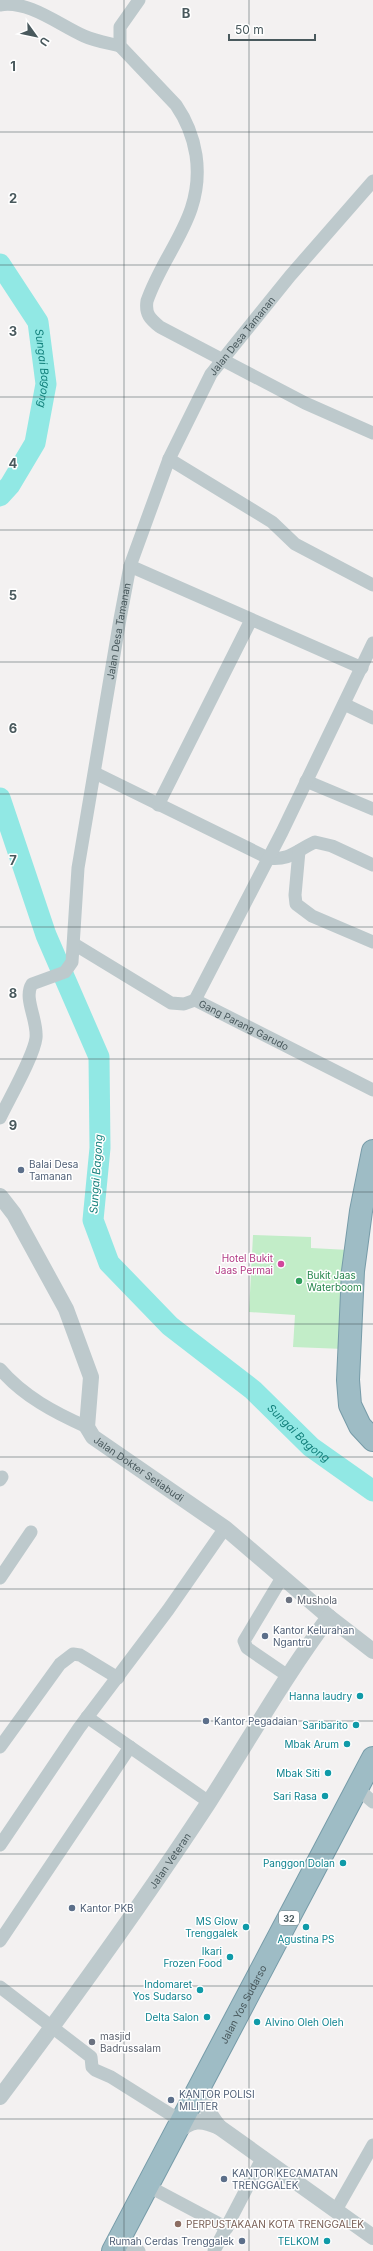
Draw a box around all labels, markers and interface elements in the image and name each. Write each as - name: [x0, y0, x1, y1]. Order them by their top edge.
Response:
- text: B: [182, 5, 191, 21]
- north arrow: [16, 16, 56, 56]
- scale bar: [229, 16, 315, 42]
- text: 50 m: [235, 22, 264, 37]
- text: U: [36, 34, 52, 49]
- text: 1: [10, 58, 16, 74]
- text: 2: [9, 190, 17, 206]
- street label: Jalan Desa Tamanan: [206, 294, 277, 378]
- text: 3: [9, 323, 17, 339]
- water label: Sungai Bagong: [32, 328, 53, 409]
- text: 4: [9, 455, 18, 471]
- street label: Jalan Desa Tamanan: [104, 582, 133, 680]
- text: 5: [9, 587, 17, 603]
- text: 6: [9, 720, 17, 736]
- text: 7: [9, 852, 17, 868]
- text: 8: [9, 985, 17, 1001]
- street label: Gang Parang Garudo: [197, 997, 291, 1052]
- text: 9: [9, 1117, 17, 1133]
- water label: Sungai Bagong: [86, 1133, 106, 1214]
- place label: Balai Desa Tamanan: [29, 1158, 78, 1182]
- marker: Balai Desa Tamanan: [16, 1165, 26, 1175]
- place label: Hotel Bukit Jaas Permai: [215, 1252, 274, 1276]
- marker: Hotel Bukit Jaas Permai: [276, 1259, 286, 1269]
- place label: Bukit Jaas Waterboom: [307, 1269, 362, 1293]
- marker: Bukit Jaas Waterboom: [294, 1276, 304, 1286]
- water label: Sungai Bagong: [264, 1401, 333, 1465]
- street label: Jalan Dokter Setiabudi: [91, 1433, 186, 1504]
- place label: Mushola: [297, 1594, 337, 1606]
- marker: Mushola: [284, 1595, 294, 1605]
- place label: Kantor Kelurahan Ngantru: [273, 1624, 354, 1648]
- marker: Kantor Kelurahan Ngantru: [260, 1631, 270, 1641]
- place label: Hanna laudry: [289, 1690, 352, 1702]
- marker: Hanna laudry: [355, 1691, 365, 1701]
- place label: Kantor Pegadaian: [214, 1715, 298, 1727]
- marker: Kantor Pegadaian: [201, 1716, 211, 1726]
- place label: Saribarito: [302, 1719, 348, 1731]
- marker: Saribarito: [351, 1720, 361, 1730]
- place label: Mbak Arum: [284, 1738, 339, 1750]
- marker: Mbak Arum: [342, 1739, 352, 1749]
- place label: Mbak Siti: [276, 1767, 320, 1779]
- marker: Mbak Siti: [323, 1768, 333, 1778]
- place label: Sari Rasa: [273, 1790, 317, 1802]
- marker: Sari Rasa: [320, 1791, 330, 1801]
- street label: Jalan Veteran: [147, 1830, 193, 1891]
- place label: Panggon Dolan: [263, 1857, 335, 1869]
- marker: Panggon Dolan: [338, 1858, 348, 1868]
- place label: Kantor PKB: [80, 1902, 134, 1914]
- marker: Kantor PKB: [67, 1903, 77, 1913]
- road number: 32: [279, 1911, 299, 1925]
- place label: MS Glow Trenggalek: [185, 1915, 238, 1939]
- marker: MS Glow Trenggalek: [241, 1922, 251, 1932]
- marker: Agustina PS: [301, 1922, 311, 1932]
- place label: Agustina PS: [277, 1933, 335, 1945]
- place label: Ikari Frozen Food: [163, 1945, 222, 1969]
- marker: Ikari Frozen Food: [225, 1952, 235, 1962]
- street label: Jalan Yos Sudarso: [217, 1963, 269, 2046]
- place label: Indomaret Yos Sudarso: [133, 1978, 193, 2002]
- marker: Indomaret Yos Sudarso: [195, 1985, 205, 1995]
- place label: Delta Salon: [145, 2011, 199, 2023]
- marker: Delta Salon: [202, 2012, 212, 2022]
- place label: Alvino Oleh Oleh: [265, 2016, 344, 2028]
- marker: Alvino Oleh Oleh: [252, 2017, 262, 2027]
- place label: masjid Badrussalam: [100, 2030, 161, 2054]
- marker: masjid Badrussalam: [87, 2037, 97, 2047]
- place label: KANTOR POLISI MILITER: [179, 2088, 255, 2112]
- marker: KANTOR POLISI MILITER: [166, 2095, 176, 2105]
- place label: KANTOR KECAMATAN TRENGGALEK: [232, 2167, 338, 2191]
- marker: KANTOR KECAMATAN TRENGGALEK: [219, 2174, 229, 2184]
- place label: PERPUSTAKAAN KOTA TRENGGALEK: [186, 2218, 364, 2230]
- marker: PERPUSTAKAAN KOTA TRENGGALEK: [173, 2219, 183, 2229]
- place label: Rumah Cerdas Trenggalek: [109, 2235, 235, 2247]
- place label: TELKOM: [278, 2235, 319, 2247]
- marker: Rumah Cerdas Trenggalek: [237, 2236, 247, 2246]
- marker: TELKOM: [322, 2236, 332, 2246]

